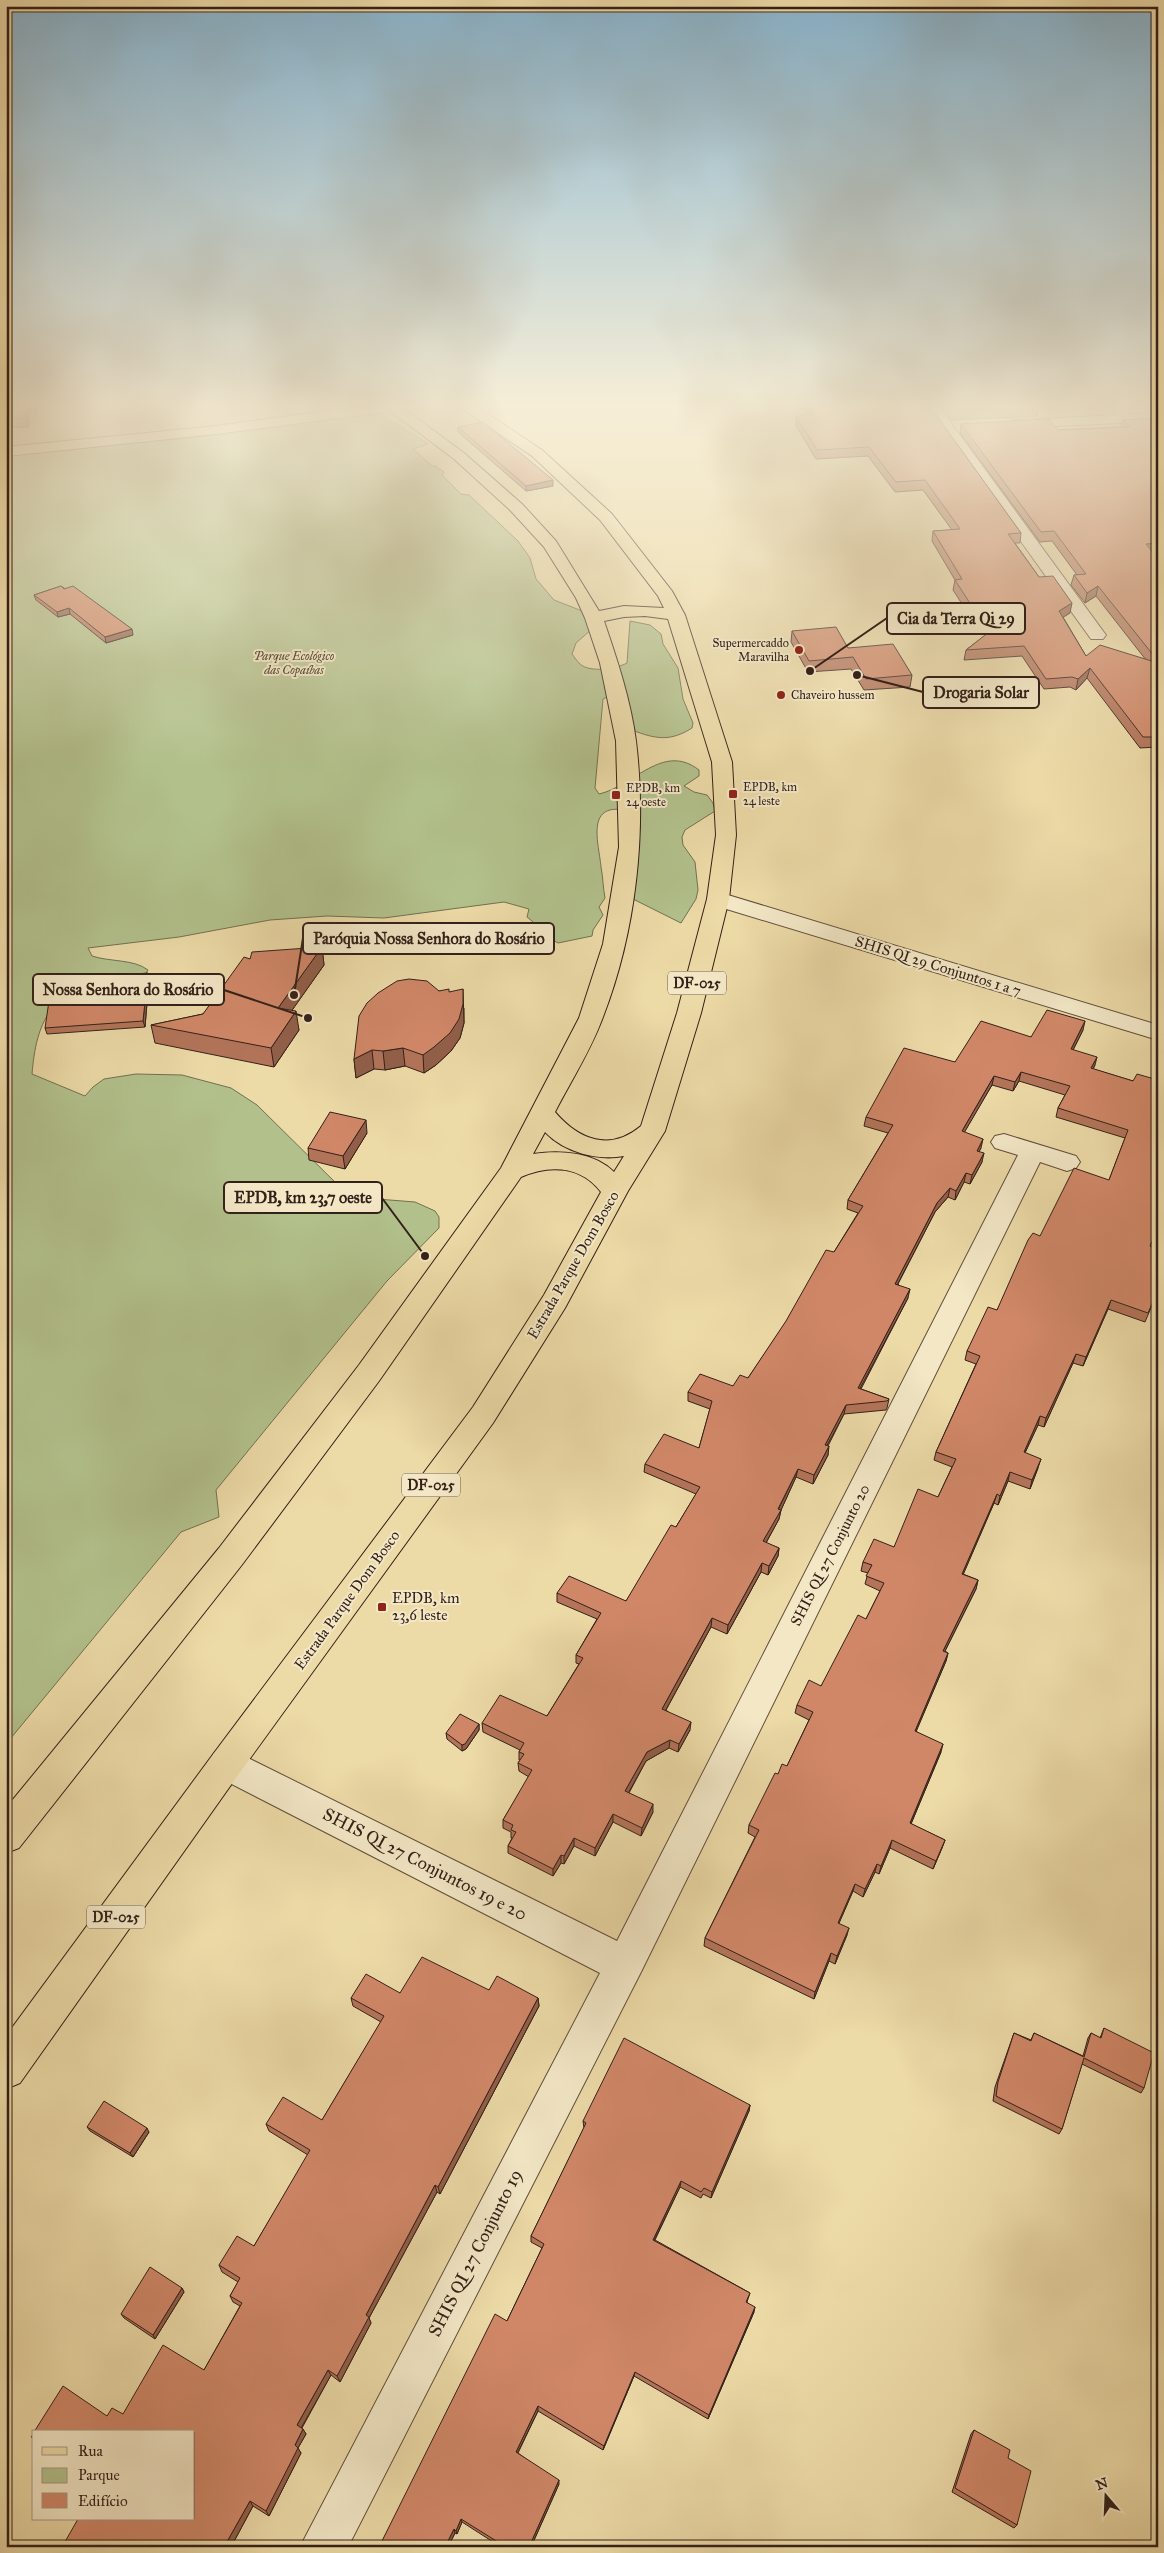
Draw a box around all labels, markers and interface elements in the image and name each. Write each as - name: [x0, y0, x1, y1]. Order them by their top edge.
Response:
- callout: Cia da Terra Qi 29: [887, 603, 1025, 634]
- text: Cia da Terra Qi 29: [897, 609, 1015, 629]
- place label: Supermercaddo Maravilha: [712, 636, 790, 664]
- marker: Supermercaddo Maravilha: [793, 644, 805, 656]
- park label: Parque Ecológico das Copaíbas: [254, 649, 335, 678]
- callout: Drogaria Solar: [923, 677, 1039, 708]
- text: Drogaria Solar: [933, 683, 1030, 703]
- place label: Chaveiro hussem: [791, 688, 875, 702]
- marker: Chaveiro hussem: [775, 689, 787, 701]
- place label: EPDB, km 24 leste: [743, 780, 797, 808]
- place label: EPDB, km 24 oeste: [626, 781, 680, 809]
- marker: EPDB, km 24 leste: [727, 788, 739, 800]
- marker: EPDB, km 24 oeste: [610, 789, 622, 801]
- callout: Paróquia Nossa Senhora do Rosário: [303, 923, 554, 954]
- text: Paróquia Nossa Senhora do Rosário: [313, 929, 545, 949]
- street label: SHIS QI 29 Conjuntos 1 a 7: [853, 932, 1023, 1000]
- road number: DF-025: [668, 971, 726, 994]
- callout: Nossa Senhora do Rosário: [33, 974, 224, 1005]
- text: Nossa Senhora do Rosário: [42, 980, 214, 999]
- callout: EPDB, km 23,7 oeste: [224, 1182, 382, 1213]
- text: EPDB, km 23,7 oeste: [234, 1188, 372, 1208]
- street label: Estrada Parque Dom Bosco: [523, 1188, 624, 1343]
- road number: DF-025: [402, 1474, 460, 1496]
- street label: SHIS QI 27 Conjunto 20: [787, 1481, 873, 1629]
- street label: Estrada Parque Dom Bosco: [290, 1527, 405, 1674]
- place label: EPDB, km 23,6 leste: [392, 1589, 460, 1624]
- marker: EPDB, km 23,6 leste: [376, 1601, 388, 1613]
- street label: SHIS QI 27 Conjuntos 19 e 20: [319, 1803, 531, 1925]
- road number: DF-025: [87, 1905, 145, 1928]
- street label: SHIS QI 27 Conjunto 19: [423, 2166, 527, 2340]
- legend: [32, 2430, 195, 2520]
- text: Rua: [78, 2442, 103, 2460]
- text: Parque: [78, 2466, 120, 2485]
- north arrow: [1082, 2470, 1132, 2520]
- text: N: [1094, 2474, 1110, 2494]
- text: Edifício: [78, 2492, 128, 2510]

